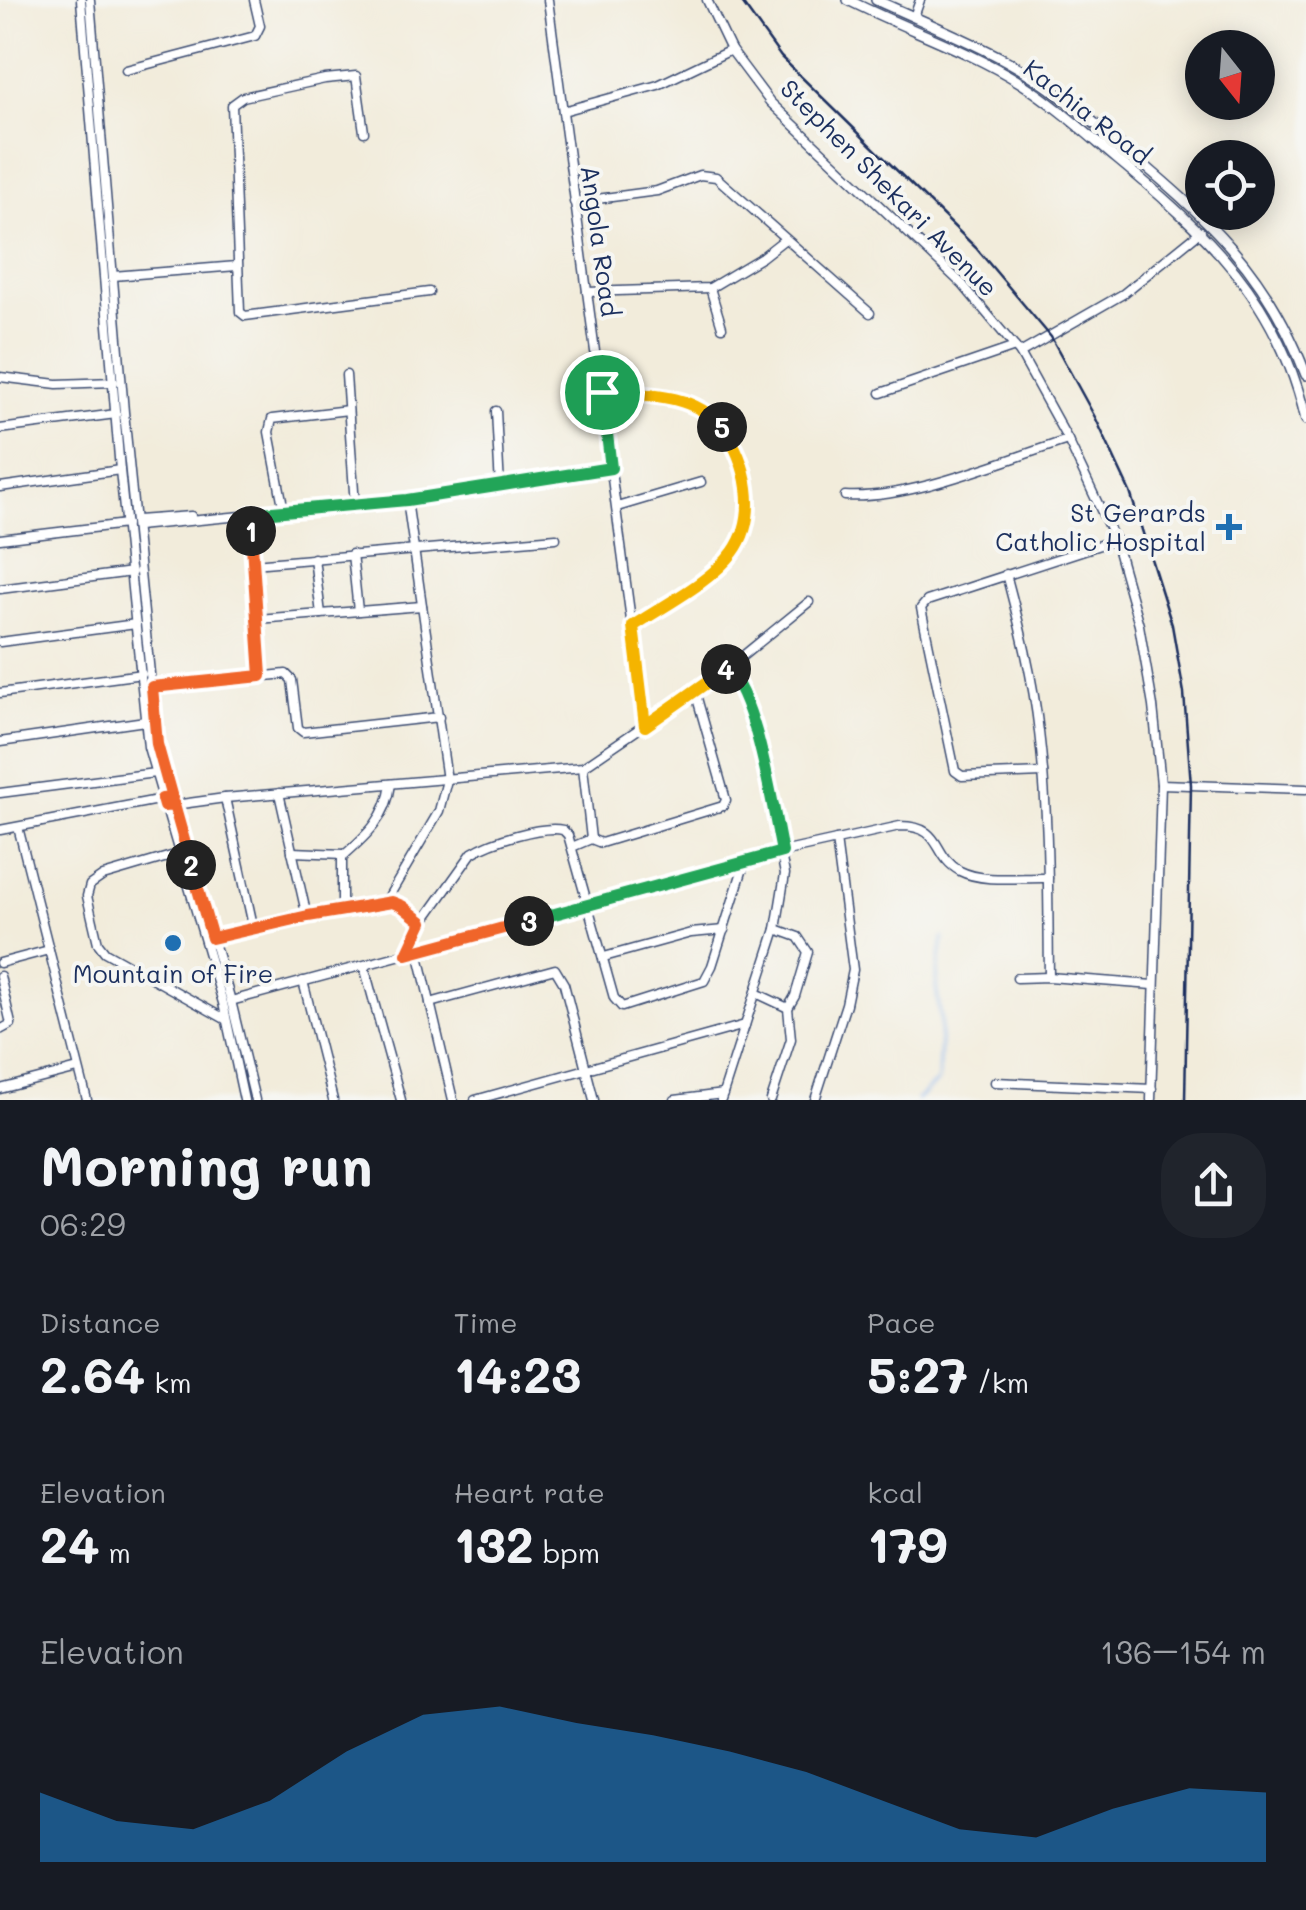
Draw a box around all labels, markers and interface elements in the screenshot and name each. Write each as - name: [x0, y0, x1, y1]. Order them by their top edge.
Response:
- north arrow: [1185, 30, 1275, 120]
- map controls: [1185, 30, 1275, 230]
- street label: Kachia Road: [1017, 51, 1158, 171]
- street label: Stephen Shekari Avenue: [774, 72, 1005, 303]
- button: locate: [1185, 140, 1275, 230]
- street label: Angola Road: [575, 163, 627, 319]
- pin: [560, 350, 645, 435]
- icon: arrive: [575, 365, 630, 420]
- pin: 5: [697, 402, 747, 452]
- text: 5: [714, 409, 730, 445]
- place label: St Gerards Catholic Hospital: [995, 496, 1206, 557]
- pin: 1: [226, 506, 276, 556]
- text: 1: [245, 513, 257, 549]
- marker: St Gerards Catholic Hospital: [1216, 514, 1242, 540]
- pin: 4: [701, 644, 751, 694]
- text: 4: [717, 651, 735, 687]
- pin: 2: [166, 840, 216, 890]
- text: 2: [183, 847, 199, 883]
- pin: 3: [504, 896, 554, 946]
- text: 3: [521, 903, 537, 939]
- marker: Mountain of Fire: [162, 932, 184, 954]
- place label: Mountain of Fire: [73, 957, 273, 989]
- text: Morning run: [40, 1128, 373, 1200]
- button: share: [1161, 1133, 1266, 1238]
- text: 06:29: [40, 1202, 126, 1244]
- text: Distance: [40, 1304, 161, 1340]
- text: Time: [454, 1304, 517, 1340]
- text: Pace: [867, 1304, 936, 1340]
- text: 2.64: [40, 1340, 145, 1406]
- text: 14:23: [454, 1340, 581, 1406]
- text: 5:27: [867, 1340, 968, 1406]
- text: km: [145, 1364, 191, 1400]
- text: /km: [968, 1364, 1029, 1400]
- text: Elevation: [40, 1474, 166, 1510]
- text: Heart rate: [454, 1474, 605, 1510]
- text: kcal: [867, 1474, 923, 1510]
- text: 24: [40, 1510, 100, 1576]
- text: 132: [454, 1510, 534, 1576]
- text: 179: [867, 1510, 947, 1576]
- text: m: [100, 1534, 131, 1570]
- text: bpm: [534, 1534, 600, 1570]
- text: Elevation: [40, 1630, 184, 1672]
- text: 136–154 m: [1100, 1630, 1266, 1672]

